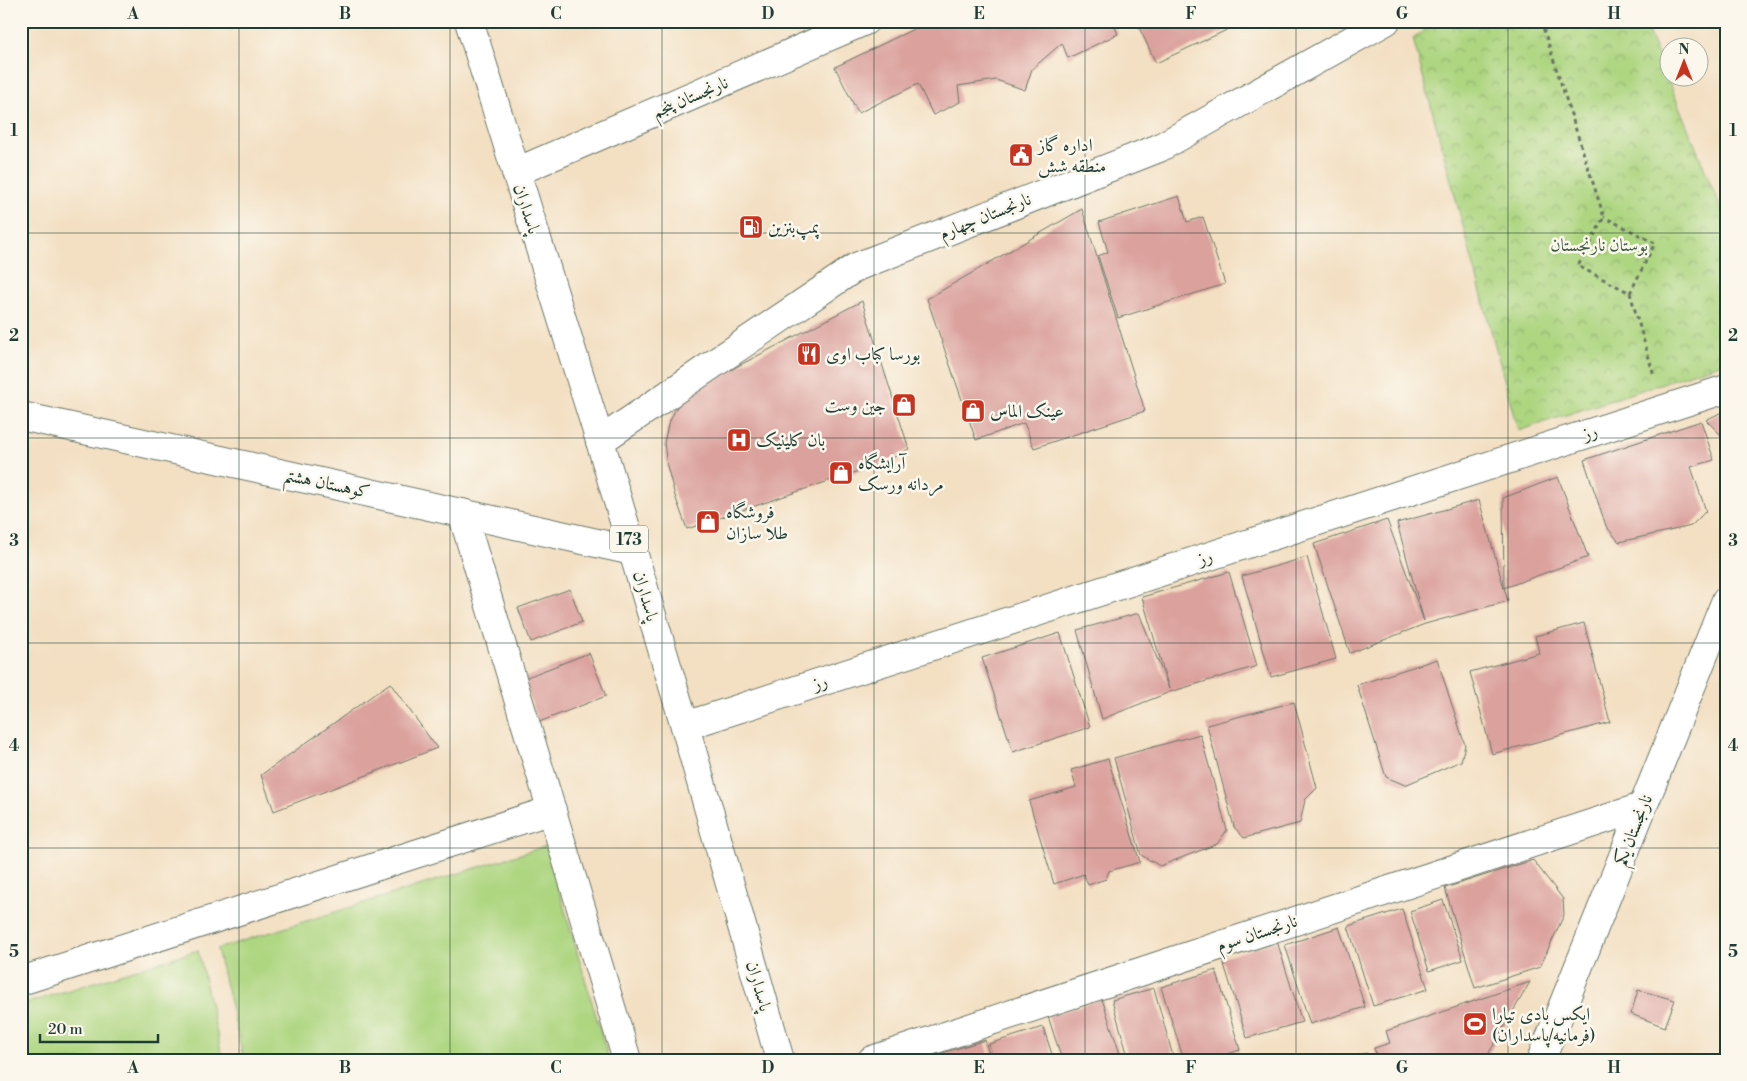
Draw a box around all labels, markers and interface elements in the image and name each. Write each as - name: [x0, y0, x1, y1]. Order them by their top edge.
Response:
- text: A: [126, 4, 139, 24]
- text: B: [339, 4, 351, 24]
- text: C: [550, 4, 562, 24]
- text: D: [762, 4, 775, 24]
- text: E: [973, 4, 985, 24]
- text: F: [1185, 4, 1197, 24]
- text: G: [1396, 4, 1409, 24]
- text: H: [1607, 4, 1621, 24]
- north arrow: [1660, 38, 1710, 88]
- text: N: [1678, 41, 1690, 59]
- street label: نارنجستان پنجم: [649, 71, 734, 128]
- text: 1: [10, 121, 18, 141]
- text: 1: [1729, 121, 1737, 141]
- place label: اداره گاز منطقه شش: [1036, 134, 1106, 178]
- public building icon: اداره گاز منطقه شش: [1008, 142, 1034, 168]
- street label: پاسداران: [507, 181, 546, 239]
- street label: نارنجستان چهارم: [936, 188, 1036, 249]
- fuel station icon: پمپ‌بنزین: [738, 214, 764, 240]
- place label: پمپ‌بنزین: [768, 216, 820, 241]
- park label: بوستان نارنجستان: [1550, 234, 1648, 257]
- text: 2: [9, 326, 19, 346]
- text: 2: [1728, 326, 1738, 346]
- restaurant icon: بورسا کباب اوی: [796, 341, 822, 367]
- place label: بورسا کباب اوی: [826, 343, 920, 366]
- shop icon: جین وست: [891, 392, 917, 418]
- place label: جین وست: [824, 394, 886, 417]
- shop icon: عینک الماس: [960, 398, 986, 424]
- place label: عینک الماس: [990, 400, 1064, 423]
- street label: رز: [1578, 419, 1601, 446]
- hospital icon: بان کلینیک: [726, 427, 752, 453]
- place label: بان کلینیک: [756, 429, 825, 452]
- place label: آرایشگاه مردانه ورسک: [858, 451, 944, 497]
- shop icon: آرایشگاه مردانه ورسک: [828, 460, 854, 486]
- street label: کوهستان هشتم: [281, 463, 372, 510]
- place label: فروشگاه طلا سازان: [726, 500, 788, 545]
- shop icon: فروشگاه طلا سازان: [695, 509, 721, 535]
- road number: 173: [610, 526, 648, 552]
- text: 3: [9, 531, 19, 551]
- text: 3: [1728, 531, 1738, 551]
- street label: رز: [1193, 544, 1216, 571]
- street label: پاسداران: [626, 568, 664, 626]
- street label: رز: [808, 669, 831, 696]
- text: 4: [9, 736, 20, 756]
- text: 4: [1728, 736, 1739, 756]
- street label: نارنجستان یکم: [1609, 791, 1663, 871]
- street label: نارنجستان سوم: [1214, 910, 1302, 961]
- text: 5: [9, 942, 19, 962]
- text: 5: [1728, 942, 1738, 962]
- street label: پاسداران: [739, 958, 777, 1016]
- place label: ایکس بادی تیارا (فرمانیه/پاسداران): [1492, 1003, 1595, 1048]
- scale bar: [40, 1011, 158, 1043]
- sports icon: ایکس بادی تیارا (فرمانیه/پاسداران): [1462, 1011, 1488, 1037]
- text: 20 m: [48, 1020, 83, 1039]
- text: A: [126, 1058, 139, 1078]
- text: B: [339, 1058, 351, 1078]
- text: C: [550, 1058, 562, 1078]
- text: D: [762, 1058, 775, 1078]
- text: E: [973, 1058, 985, 1078]
- text: F: [1185, 1058, 1197, 1078]
- text: G: [1396, 1058, 1409, 1078]
- text: H: [1607, 1058, 1621, 1078]

